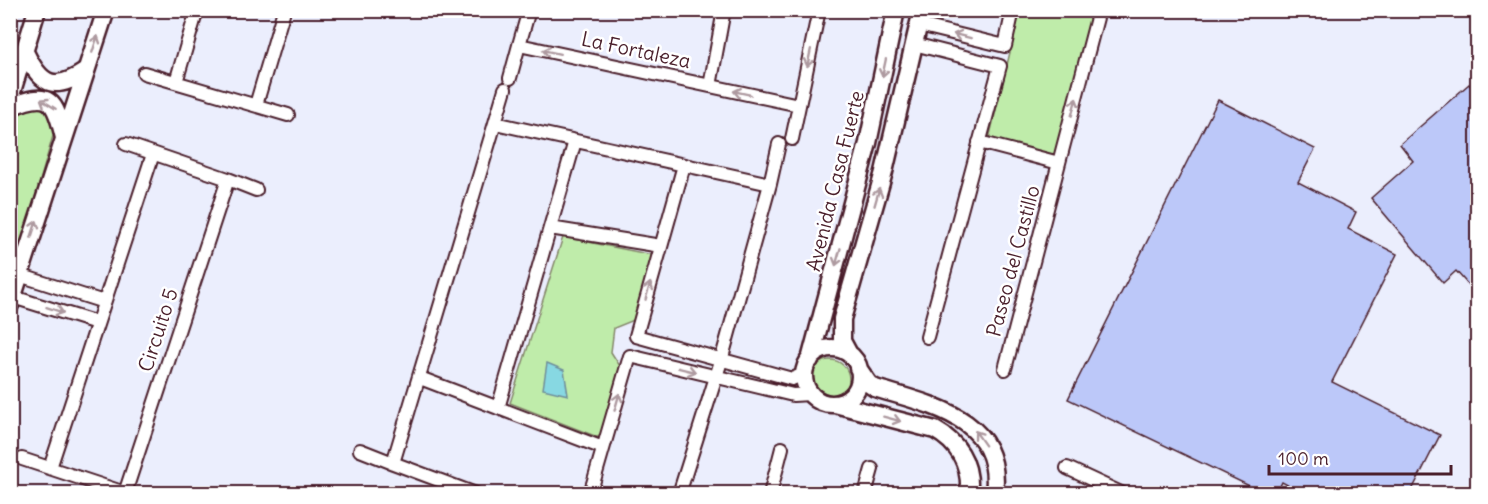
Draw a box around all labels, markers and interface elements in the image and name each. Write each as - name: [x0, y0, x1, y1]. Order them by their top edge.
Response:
- street label: La Fortaleza: [579, 26, 693, 73]
- one-way arrow: [953, 29, 972, 41]
- one-way arrow: [91, 35, 102, 54]
- one-way arrow: [542, 45, 561, 57]
- one-way arrow: [803, 47, 814, 67]
- one-way arrow: [878, 58, 890, 77]
- one-way arrow: [732, 86, 751, 98]
- street label: Avenida Casa Fuerte: [800, 88, 869, 274]
- one-way arrow: [40, 97, 57, 109]
- one-way arrow: [1068, 97, 1080, 116]
- street label: Paseo del Castillo: [980, 183, 1045, 339]
- one-way arrow: [872, 188, 883, 207]
- one-way arrow: [30, 220, 41, 239]
- one-way arrow: [832, 247, 843, 266]
- one-way arrow: [643, 282, 654, 301]
- street label: Circuito 5: [132, 285, 183, 375]
- one-way arrow: [45, 305, 64, 316]
- one-way arrow: [677, 365, 696, 377]
- one-way arrow: [612, 393, 623, 412]
- one-way arrow: [882, 413, 901, 425]
- one-way arrow: [974, 431, 986, 447]
- scale bar: [1269, 438, 1450, 476]
- text: 100 m: [1278, 447, 1329, 470]

